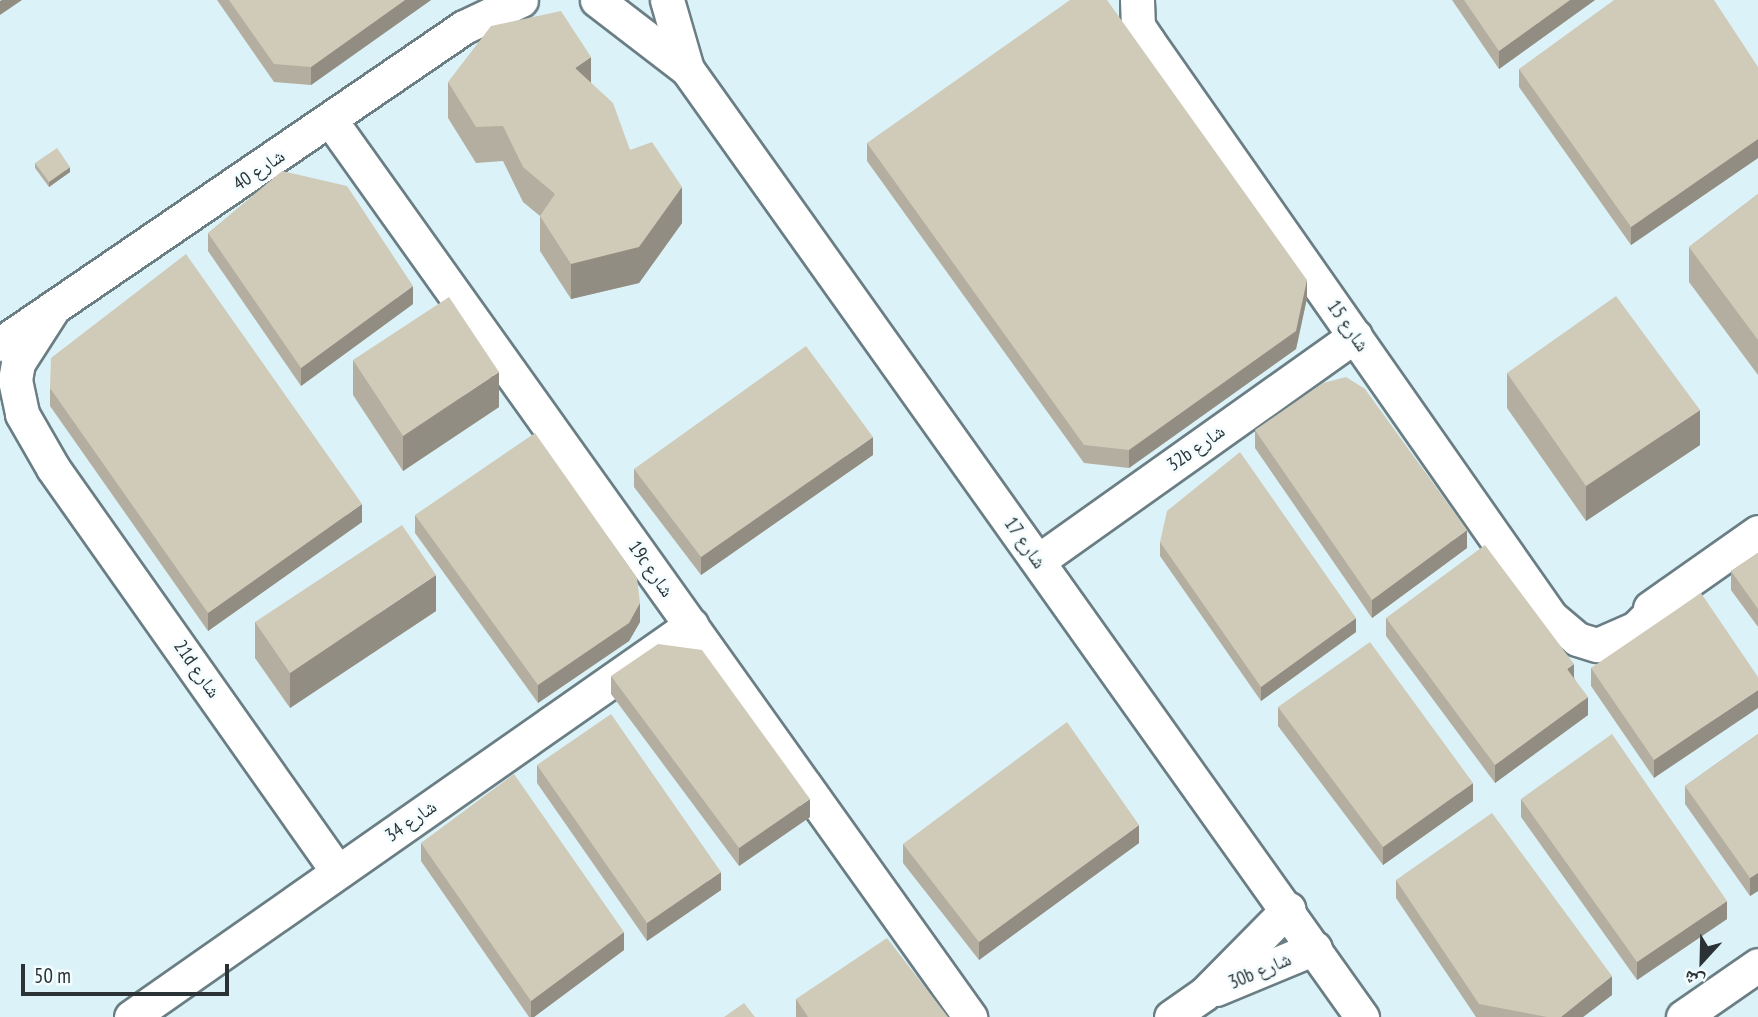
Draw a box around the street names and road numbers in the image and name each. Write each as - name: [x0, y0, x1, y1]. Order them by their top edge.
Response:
- street label: شارع 40: [229, 145, 289, 195]
- street label: شارع 15: [1322, 296, 1374, 356]
- street label: 32b شارع: [1163, 420, 1229, 476]
- street label: شارع 17: [999, 513, 1051, 573]
- street label: 19c شارع: [623, 536, 679, 602]
- street label: 21d شارع: [169, 636, 225, 702]
- street label: شارع 34: [381, 795, 441, 847]
- street label: 30b شارع: [1225, 948, 1295, 994]

